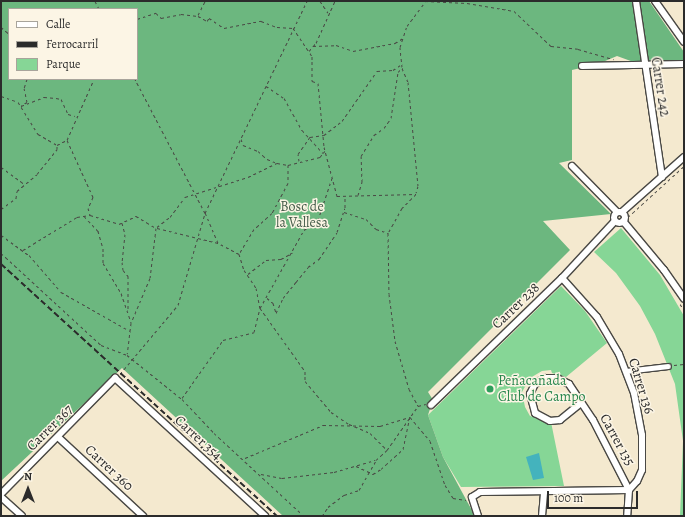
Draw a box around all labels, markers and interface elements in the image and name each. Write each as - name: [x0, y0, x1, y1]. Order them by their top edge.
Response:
- legend: [8, 8, 138, 80]
- text: Calle: [46, 16, 70, 32]
- text: Ferrocarril: [46, 36, 98, 52]
- text: Parque: [46, 56, 81, 72]
- street label: Carrer 242: [647, 56, 673, 118]
- park label: Bosc de la Vallesa: [276, 199, 328, 232]
- street label: Carrer 238: [489, 279, 543, 333]
- street label: Carrer 136: [625, 356, 657, 416]
- place label: Peñacañada Club de Campo: [498, 373, 585, 406]
- marker: Peñacañada Club de Campo: [485, 384, 495, 394]
- street label: Carrer 367: [23, 401, 77, 455]
- street label: Carrer 135: [596, 411, 638, 469]
- street label: Carrer 354: [171, 412, 225, 464]
- street label: Carrer 360: [81, 441, 137, 495]
- north arrow: [8, 469, 48, 509]
- text: N: [24, 469, 32, 484]
- scale bar: [549, 483, 640, 509]
- text: 100 m: [554, 490, 583, 506]

